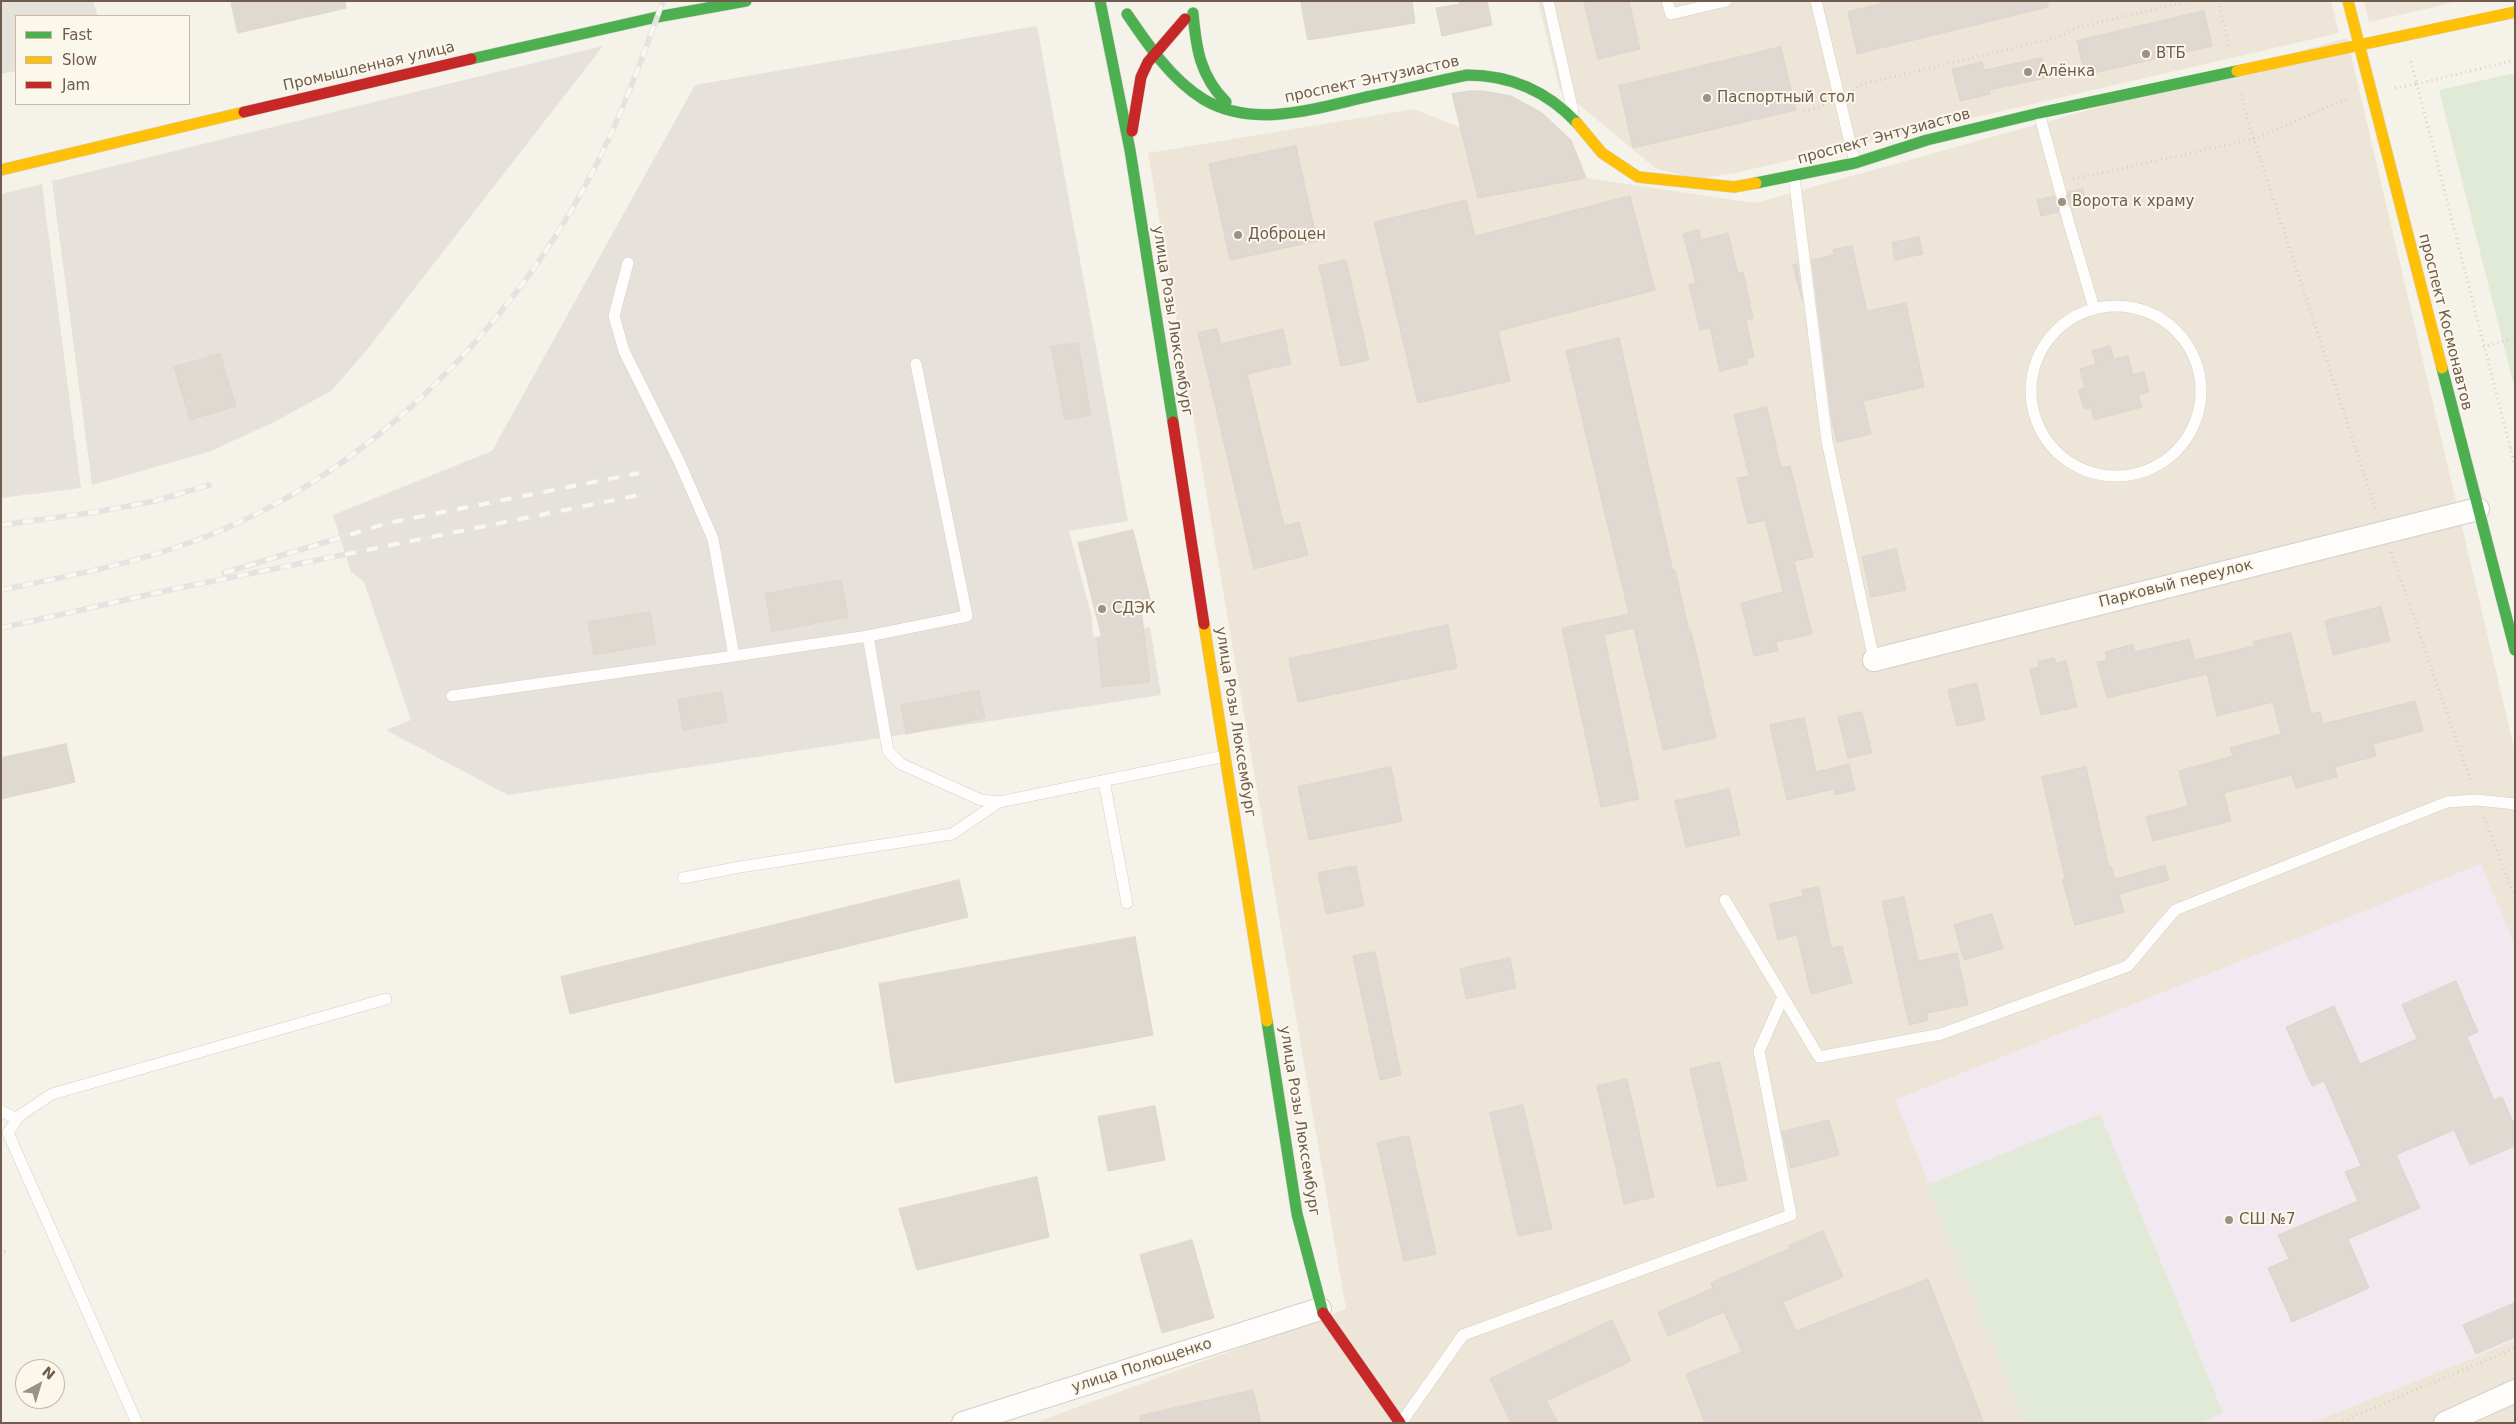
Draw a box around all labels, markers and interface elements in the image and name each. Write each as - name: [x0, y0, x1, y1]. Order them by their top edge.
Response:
- legend: [15, 15, 190, 105]
- text: Fast: [62, 26, 92, 44]
- street label: Промышленная улица: [281, 38, 457, 96]
- place label: ВТБ: [2156, 45, 2186, 63]
- marker: ВТБ: [2140, 48, 2152, 60]
- text: Slow: [62, 51, 97, 69]
- street label: проспект Энтузиастов: [1283, 53, 1461, 107]
- place label: Алёнка: [2038, 63, 2095, 81]
- marker: Алёнка: [2022, 66, 2034, 78]
- text: Jam: [62, 76, 90, 94]
- place label: Паспортный стол: [1717, 89, 1855, 107]
- marker: Паспортный стол: [1701, 92, 1713, 104]
- street label: проспект Энтузиастов: [1796, 105, 1972, 169]
- place label: Ворота к храму: [2072, 193, 2194, 211]
- marker: Ворота к храму: [2056, 196, 2068, 208]
- street label: улица Розы Люксембург: [1148, 225, 1196, 417]
- place label: Доброцен: [1248, 226, 1326, 244]
- marker: Доброцен: [1232, 229, 1244, 241]
- street label: проспект Космонавтов: [2414, 232, 2476, 412]
- street label: Парковый переулок: [2097, 556, 2255, 612]
- place label: СДЭК: [1112, 600, 1155, 618]
- marker: СДЭК: [1096, 603, 1108, 615]
- street label: улица Розы Люксембург: [1211, 626, 1259, 818]
- street label: улица Розы Люксембург: [1275, 1025, 1323, 1217]
- place label: СШ №7: [2239, 1211, 2295, 1229]
- marker: СШ №7: [2223, 1214, 2235, 1226]
- street label: улица Полющенко: [1070, 1335, 1214, 1397]
- north arrow: [15, 1359, 65, 1409]
- text: N: [39, 1363, 58, 1383]

